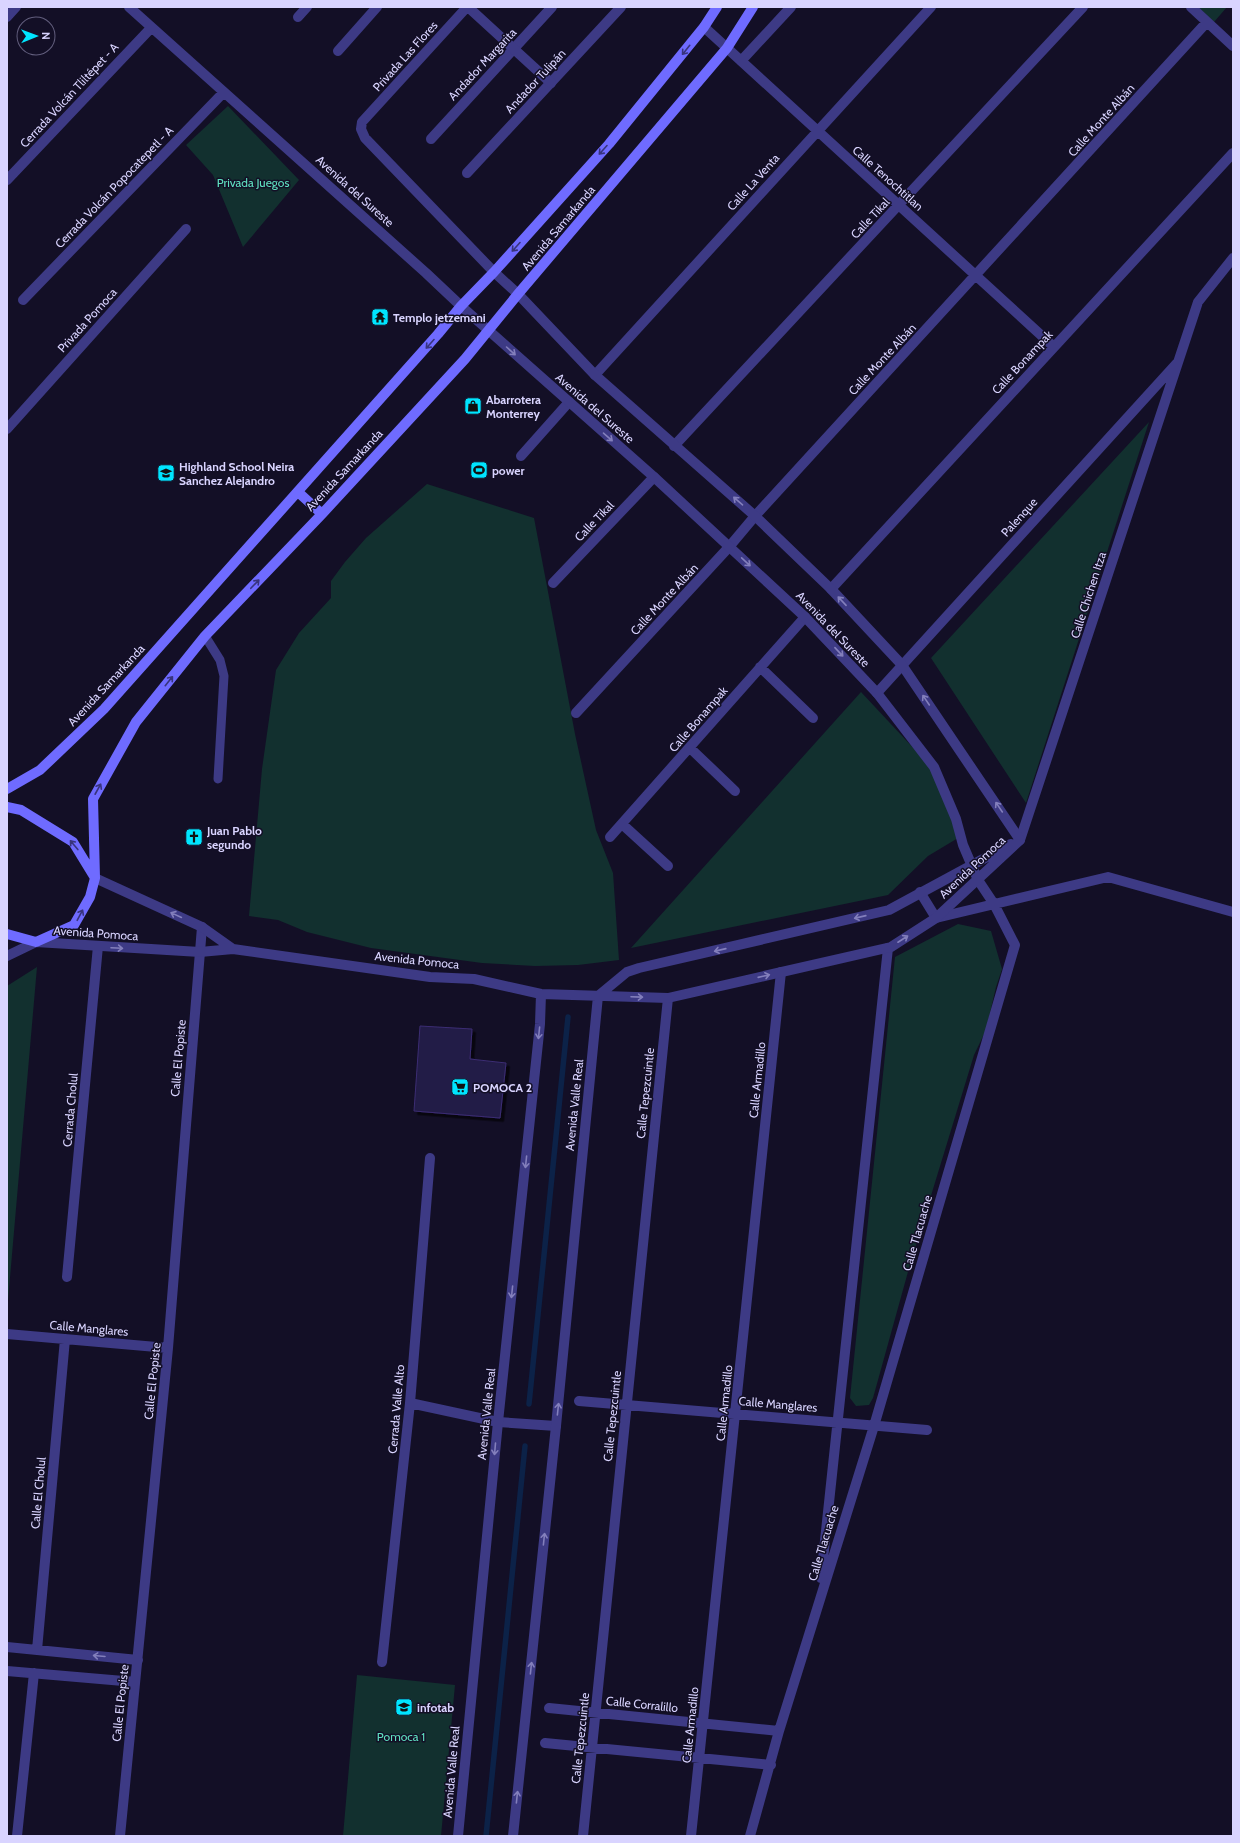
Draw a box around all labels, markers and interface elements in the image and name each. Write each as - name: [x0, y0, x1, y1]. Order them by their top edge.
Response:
- north arrow: [16, 16, 56, 56]
- street label: Privada Las Flores: [369, 18, 441, 94]
- street label: Andador Margarita: [445, 25, 519, 103]
- text: N: [39, 32, 53, 40]
- street label: Cerrada Volcán Tliltépet - A: [17, 39, 122, 150]
- one-way arrow: [681, 44, 690, 55]
- street label: Andador Tulipán: [501, 46, 569, 116]
- street label: Calle Monte Albán: [1064, 80, 1138, 159]
- street label: Cerrada Volcán Popocatepetl - A: [52, 122, 177, 251]
- street label: Calle Tenochtitlan: [849, 142, 927, 214]
- one-way arrow: [599, 145, 608, 156]
- street label: Calle La Venta: [724, 150, 783, 213]
- street label: Avenida del Sureste: [313, 152, 397, 230]
- park label: Privada Juegos: [217, 175, 289, 190]
- street label: Avenida Samarkanda: [518, 182, 598, 274]
- street label: Calle Tikal: [847, 194, 893, 242]
- one-way arrow: [512, 242, 521, 252]
- street label: Privada Pomoca: [54, 285, 120, 355]
- temple icon: Templo jetzemani: [370, 307, 390, 327]
- place label: Templo jetzemani: [393, 310, 486, 325]
- street label: Calle Monte Albán: [845, 320, 919, 398]
- street label: Calle Bonampak: [988, 326, 1056, 397]
- one-way arrow: [425, 339, 435, 349]
- one-way arrow: [505, 346, 516, 355]
- street label: Avenida del Sureste: [552, 370, 638, 446]
- place label: Abarrotera Monterrey: [486, 392, 541, 421]
- shop icon: Abarrotera Monterrey: [463, 396, 483, 416]
- street label: Avenida Samarkanda: [302, 426, 386, 514]
- one-way arrow: [603, 432, 613, 441]
- place label: Highland School Neira Sanchez Alejandro: [179, 459, 294, 488]
- sports icon: power: [469, 460, 489, 480]
- school or university icon: Highland School Neira Sanchez Alejandro: [156, 463, 176, 483]
- place label: power: [492, 463, 524, 478]
- street label: Palenque: [998, 494, 1040, 540]
- one-way arrow: [733, 497, 743, 506]
- street label: Calle Tikal: [571, 498, 617, 544]
- street label: Calle Chichen Itza: [1067, 550, 1109, 640]
- one-way arrow: [741, 557, 751, 566]
- street label: Calle Monte Albán: [627, 560, 701, 638]
- one-way arrow: [250, 579, 260, 589]
- street label: Avenida del Sureste: [793, 588, 873, 670]
- one-way arrow: [837, 596, 847, 606]
- street label: Avenida Samarkanda: [64, 641, 148, 729]
- one-way arrow: [834, 647, 844, 657]
- one-way arrow: [165, 676, 174, 686]
- street label: Calle Bonampak: [665, 683, 731, 755]
- one-way arrow: [922, 694, 930, 705]
- one-way arrow: [95, 784, 103, 796]
- one-way arrow: [994, 802, 1003, 813]
- place label: Juan Pablo segundo: [206, 823, 262, 852]
- church icon: Juan Pablo segundo: [184, 827, 204, 847]
- street label: Avenida Pomoca: [936, 832, 1008, 901]
- one-way arrow: [69, 840, 78, 850]
- one-way arrow: [76, 909, 84, 921]
- one-way arrow: [170, 911, 182, 918]
- one-way arrow: [854, 913, 867, 921]
- street label: Avenida Pomoca: [53, 923, 139, 943]
- one-way arrow: [897, 935, 909, 943]
- one-way arrow: [110, 944, 123, 951]
- one-way arrow: [713, 946, 726, 954]
- street label: Avenida Pomoca: [374, 948, 460, 972]
- one-way arrow: [757, 971, 770, 979]
- one-way arrow: [630, 994, 643, 1001]
- street label: Calle El Popiste: [167, 1019, 189, 1097]
- one-way arrow: [536, 1026, 543, 1039]
- street label: Calle Armadillo: [746, 1041, 768, 1119]
- street label: Calle Tepezcuintle: [633, 1047, 657, 1139]
- street label: Avenida Valle Real: [562, 1058, 586, 1152]
- street label: Cerrada Cholul: [59, 1072, 81, 1148]
- supermarket icon: POMOCA 2: [450, 1077, 470, 1097]
- place label: POMOCA 2: [473, 1080, 532, 1095]
- one-way arrow: [522, 1155, 529, 1168]
- street label: Calle Tlacuache: [899, 1193, 935, 1273]
- one-way arrow: [508, 1285, 516, 1298]
- street label: Calle Manglares: [49, 1317, 129, 1339]
- street label: Calle El Popiste: [140, 1342, 164, 1420]
- street label: Cerrada Valle Alto: [385, 1363, 407, 1454]
- street label: Calle Armadillo: [713, 1364, 735, 1442]
- street label: Avenida Valle Real: [474, 1367, 498, 1461]
- street label: Calle Tepezcuintle: [600, 1370, 624, 1462]
- street label: Calle Manglares: [738, 1393, 818, 1415]
- one-way arrow: [554, 1403, 561, 1416]
- one-way arrow: [492, 1442, 499, 1455]
- street label: Calle El Cholul: [27, 1456, 49, 1530]
- street label: Calle Tlacuache: [804, 1503, 842, 1583]
- one-way arrow: [540, 1533, 548, 1546]
- one-way arrow: [93, 1652, 106, 1660]
- one-way arrow: [527, 1662, 534, 1675]
- street label: Calle El Popiste: [108, 1664, 132, 1742]
- street label: Calle Armadillo: [679, 1686, 701, 1764]
- street label: Calle Tepezcuintle: [568, 1692, 592, 1784]
- street label: Calle Corralillo: [605, 1693, 679, 1715]
- school or university icon: infotab: [394, 1697, 414, 1717]
- place label: infotab: [417, 1700, 454, 1715]
- street label: Avenida Valle Real: [440, 1725, 462, 1819]
- park label: Pomoca 1: [377, 1729, 425, 1744]
- one-way arrow: [513, 1791, 521, 1804]

